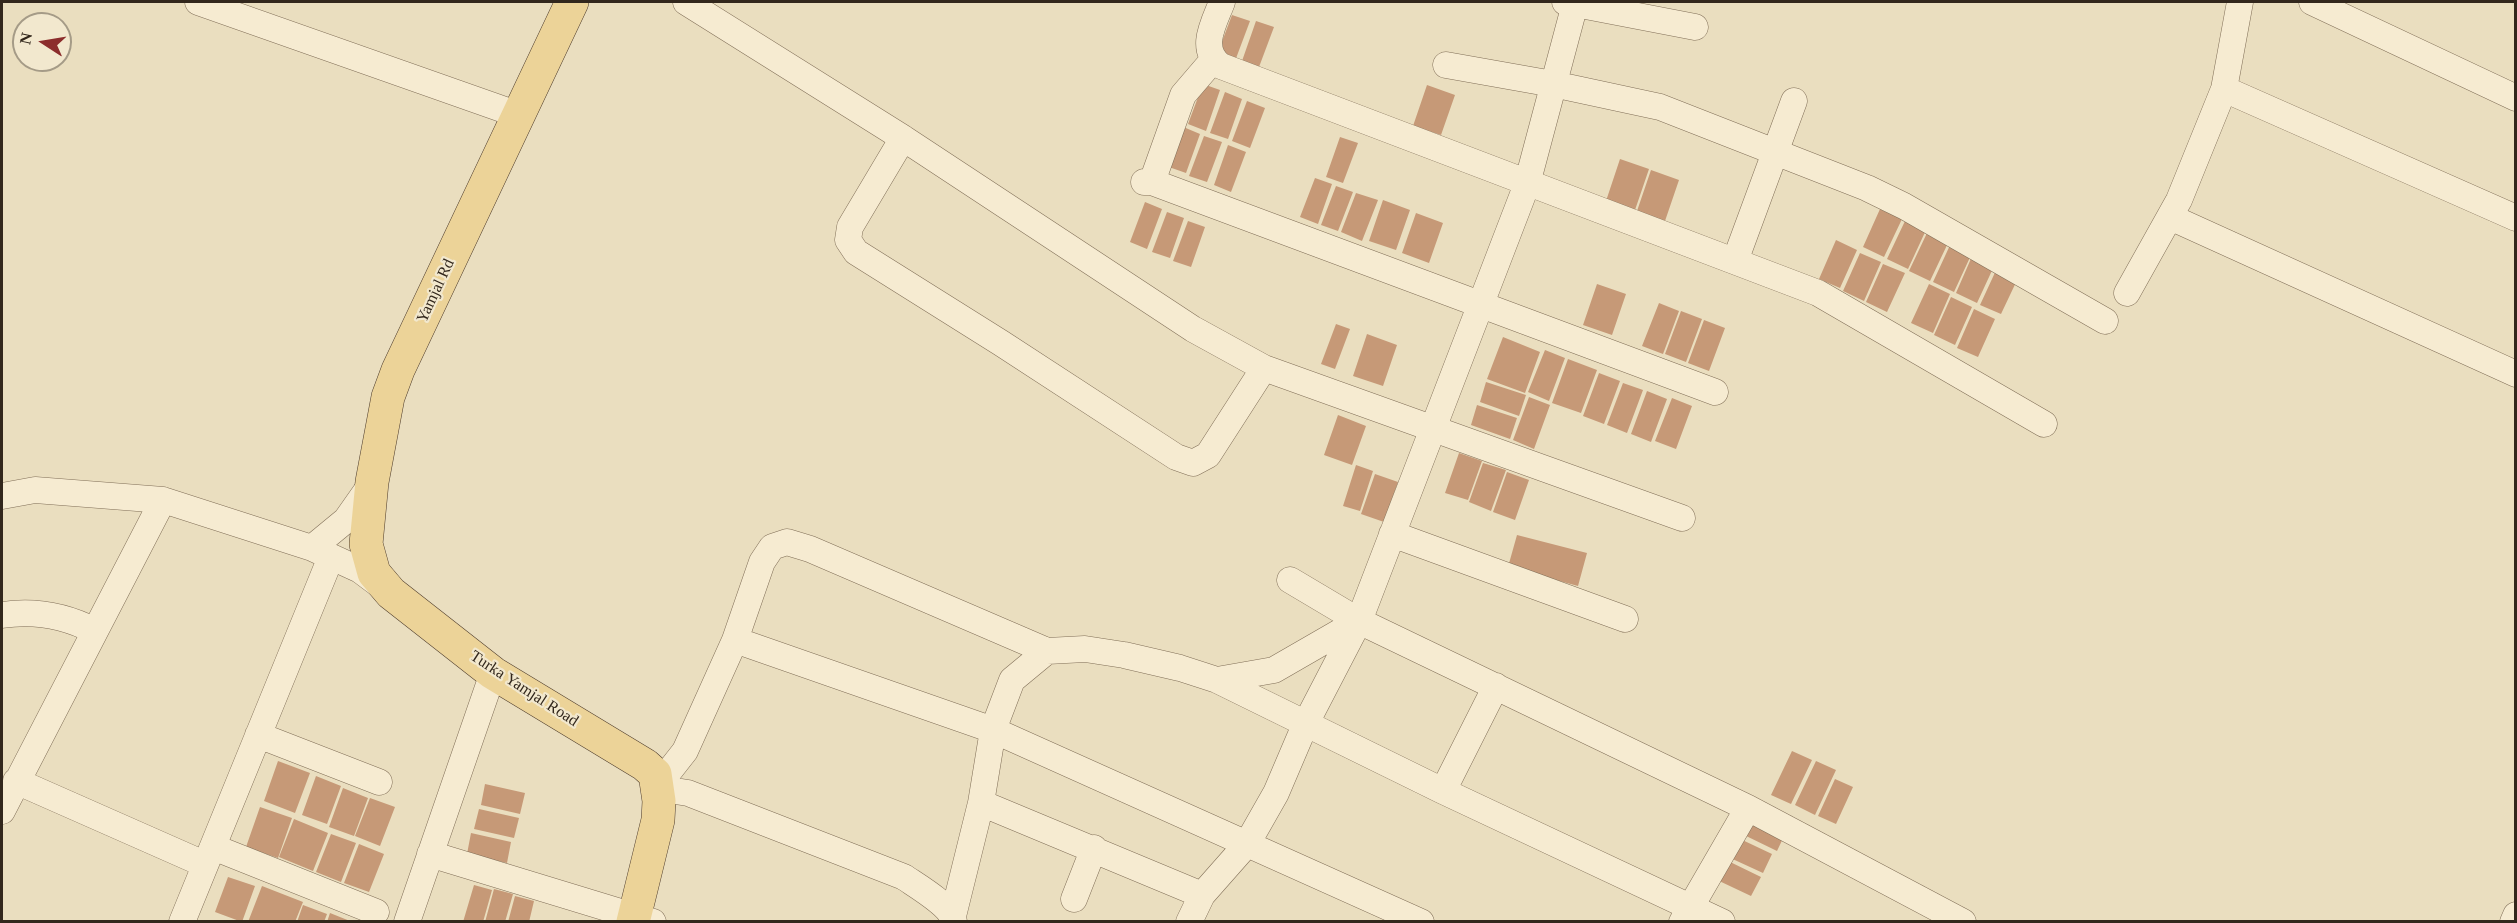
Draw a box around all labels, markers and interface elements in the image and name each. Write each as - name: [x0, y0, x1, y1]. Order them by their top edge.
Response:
- north arrow: [12, 12, 72, 72]
- text: N: [16, 31, 35, 46]
- street label: Yamjal Rd: [413, 256, 459, 326]
- street label: Turka Yamjal Road: [466, 647, 582, 731]

